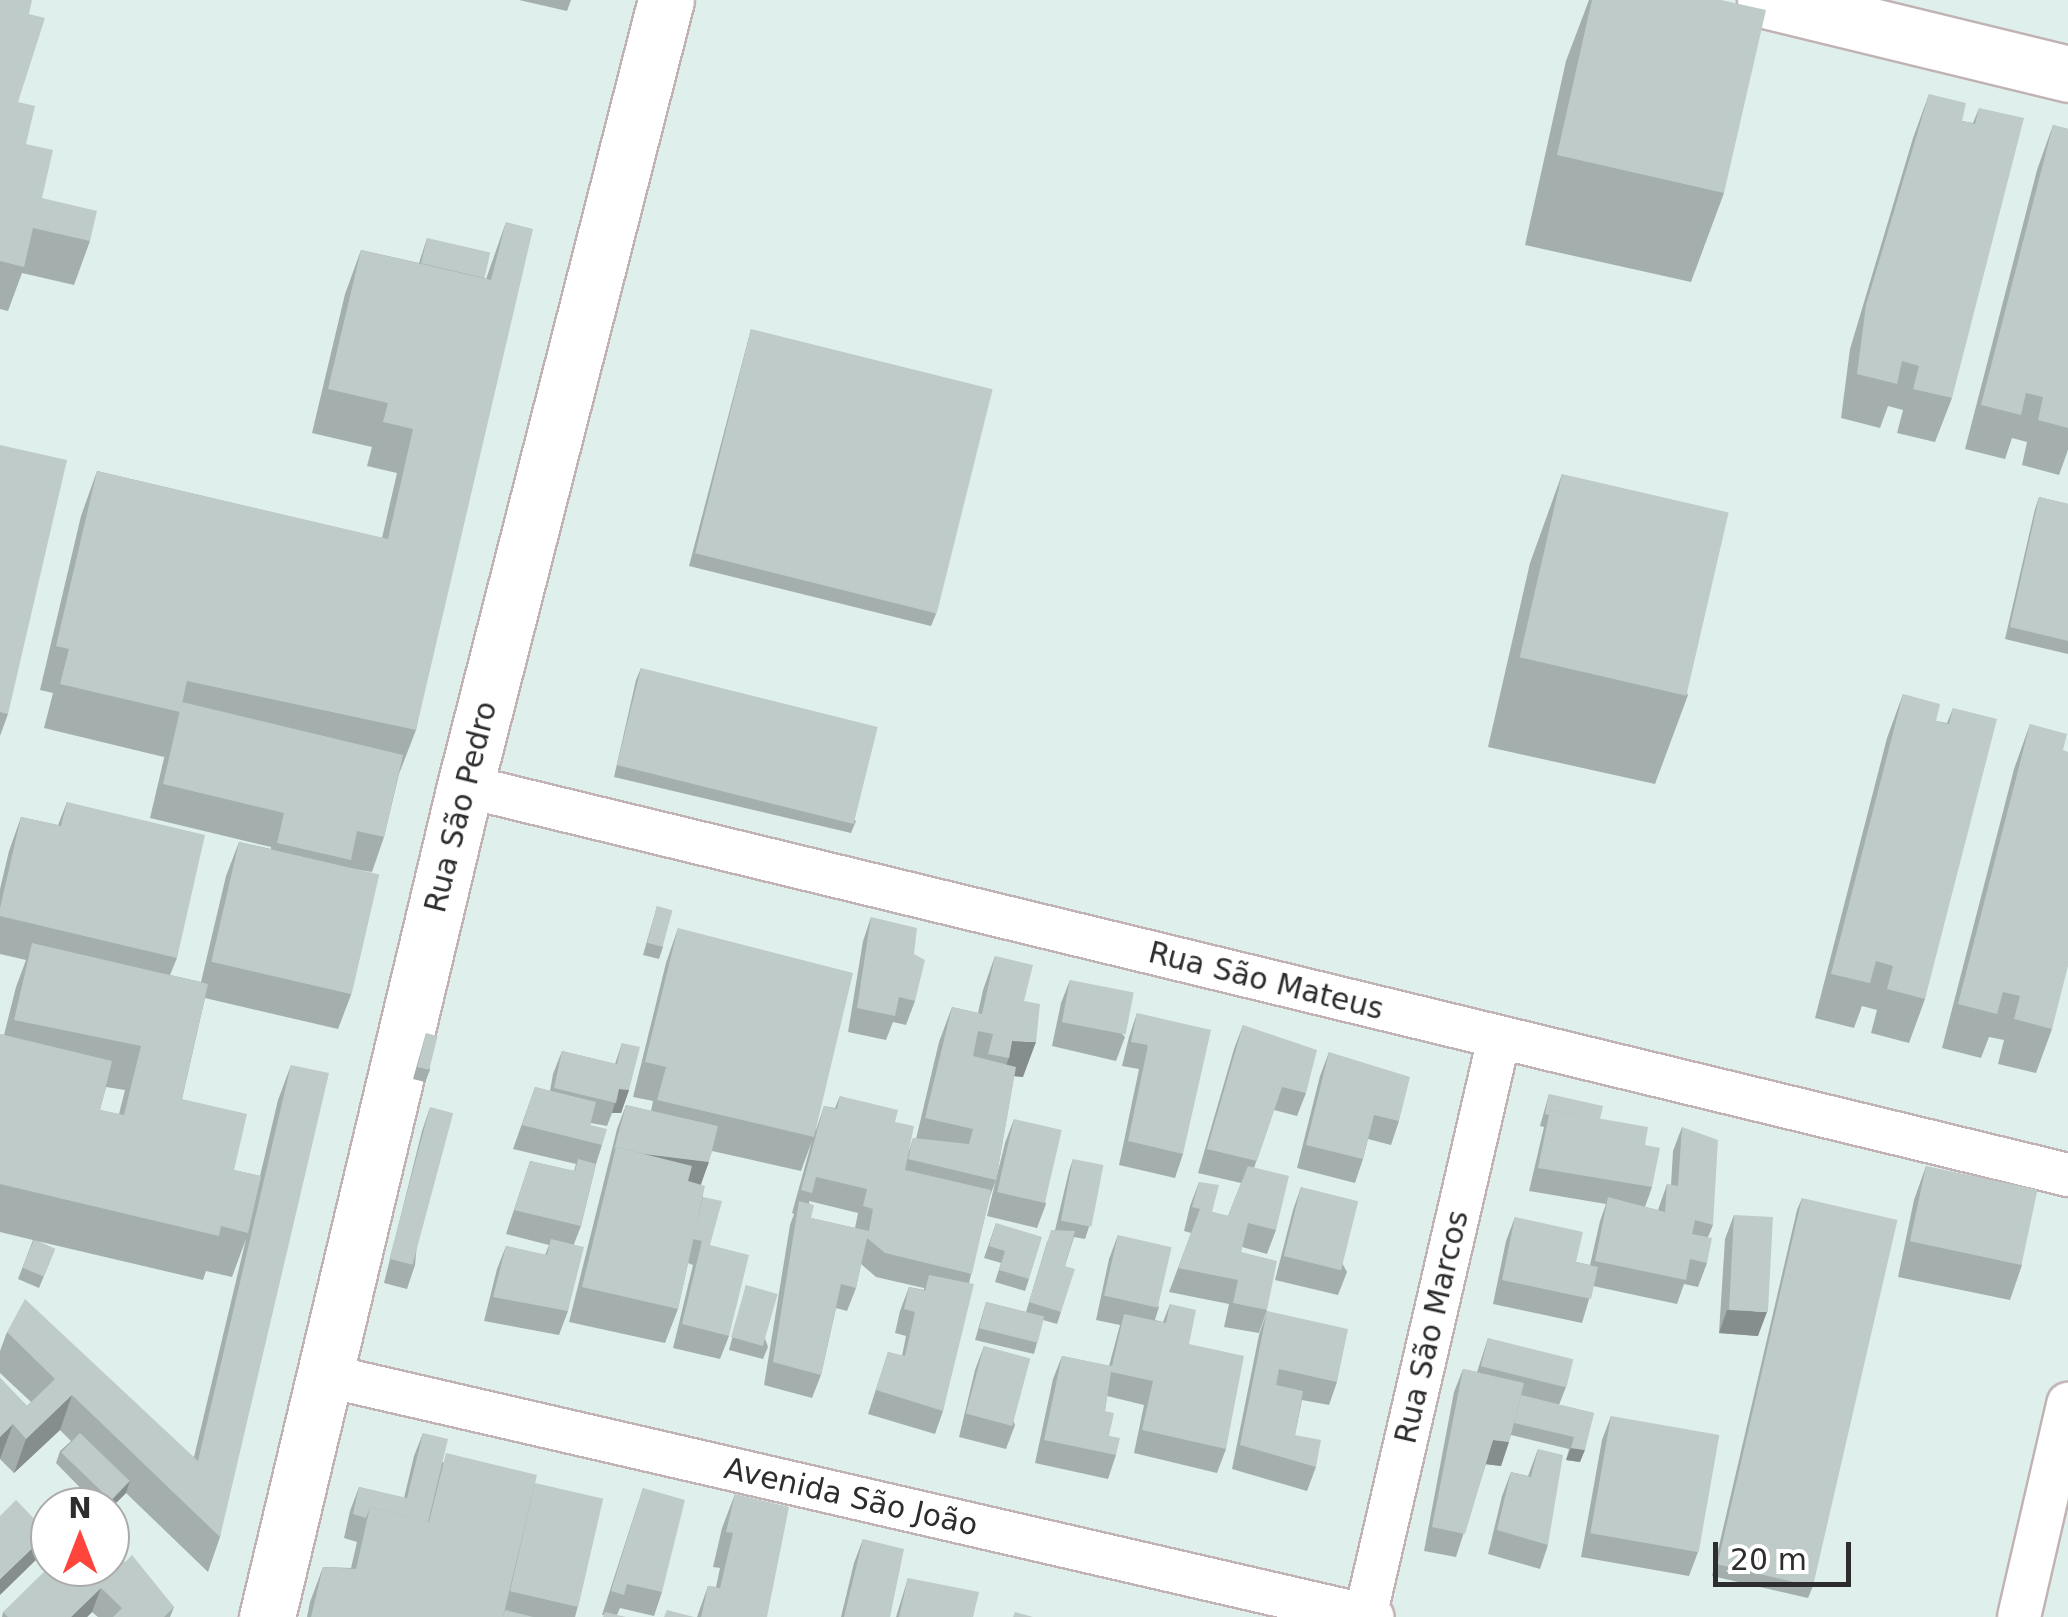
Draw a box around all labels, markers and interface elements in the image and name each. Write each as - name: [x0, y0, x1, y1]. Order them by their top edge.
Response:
- street label: Rua São Pedro: [417, 698, 505, 916]
- street label: Rua São Mateus: [1145, 934, 1387, 1028]
- street label: Rua São Marcos: [1388, 1207, 1476, 1447]
- street label: Avenida São João: [721, 1450, 981, 1544]
- north arrow: [30, 1487, 130, 1587]
- text: N: [68, 1492, 92, 1525]
- scale bar: [1718, 1522, 1856, 1584]
- text: 20 m: [1730, 1542, 1807, 1577]

